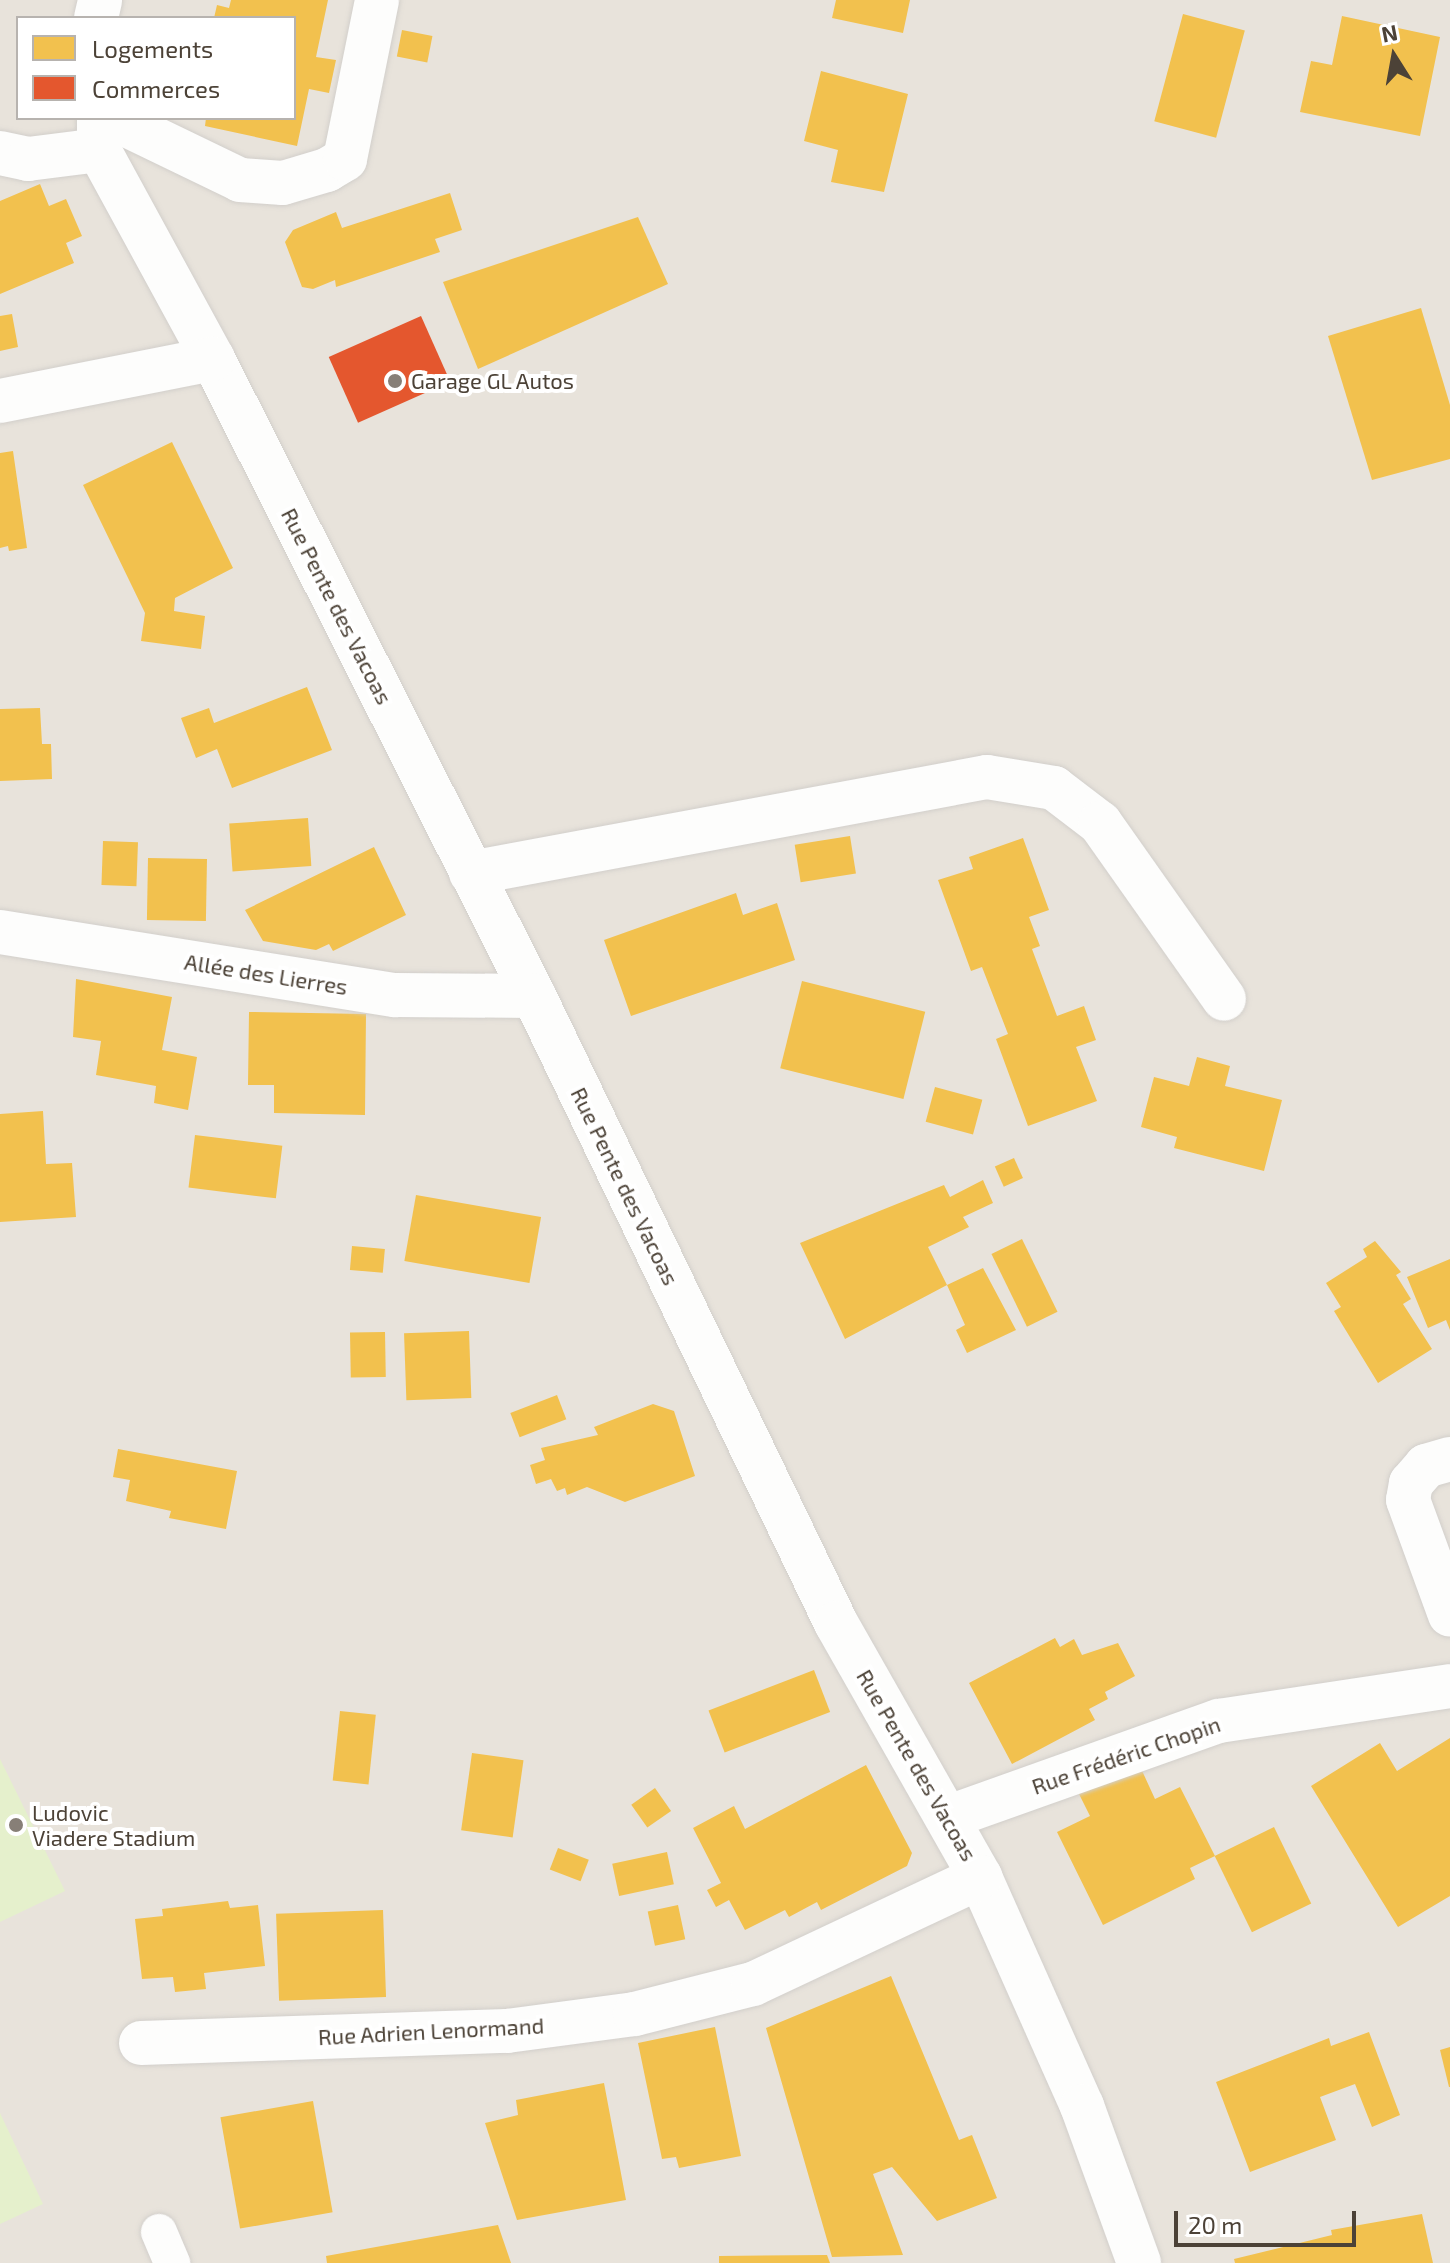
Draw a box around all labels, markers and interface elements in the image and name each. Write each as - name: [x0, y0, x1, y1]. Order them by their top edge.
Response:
- legend: [16, 16, 296, 120]
- north arrow: [1354, 16, 1434, 96]
- text: N: [1379, 18, 1400, 47]
- text: Logements: [92, 34, 213, 63]
- text: Commerces: [92, 74, 220, 103]
- place label: Garage GL Autos: [411, 368, 575, 394]
- marker: Garage GL Autos: [386, 372, 404, 390]
- street label: Rue Pente des Vacoas: [276, 503, 398, 709]
- street label: Allée des Lierres: [183, 948, 349, 1000]
- street label: Rue Pente des Vacoas: [566, 1083, 684, 1289]
- street label: Rue Pente des Vacoas: [851, 1664, 983, 1866]
- street label: Rue Frédéric Chopin: [1028, 1710, 1224, 1800]
- place label: Ludovic Viadere Stadium: [32, 1799, 195, 1850]
- marker: Ludovic Viadere Stadium: [7, 1816, 25, 1834]
- street label: Rue Adrien Lenormand: [317, 2012, 545, 2050]
- scale bar: [1178, 2195, 1360, 2245]
- text: 20 m: [1188, 2210, 1242, 2239]

